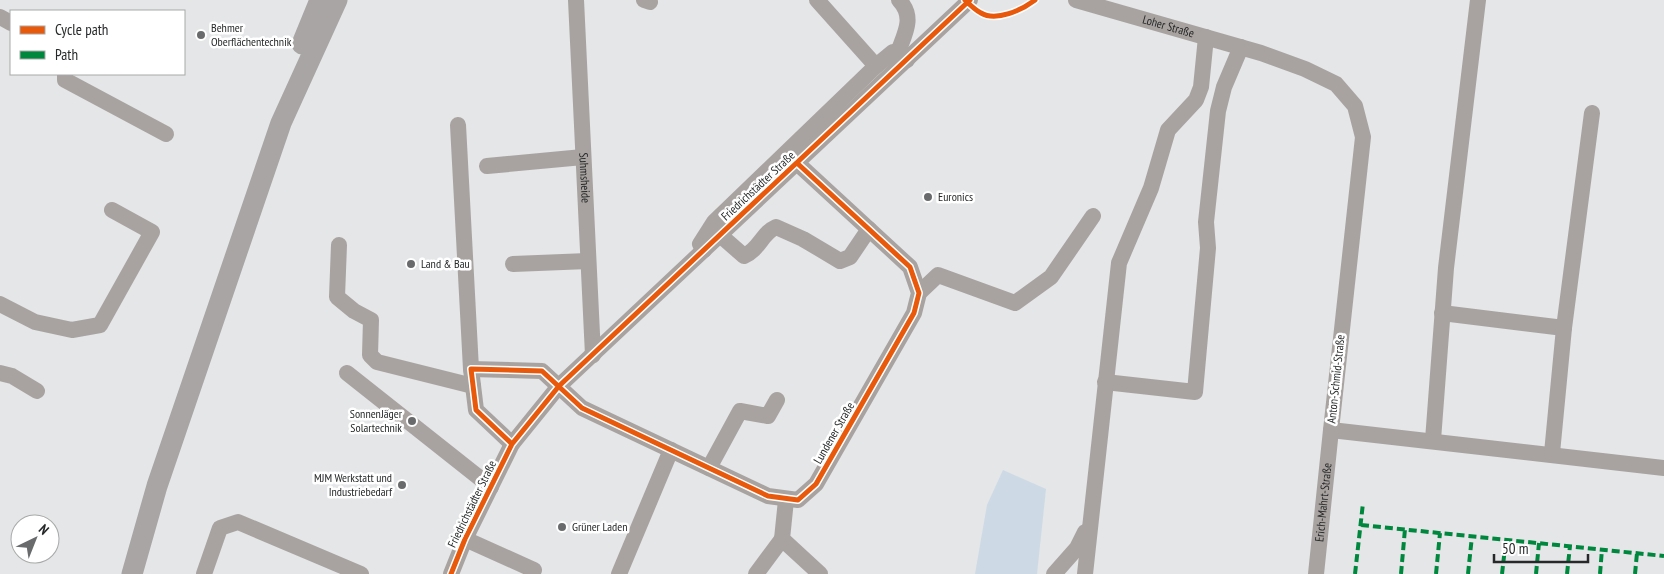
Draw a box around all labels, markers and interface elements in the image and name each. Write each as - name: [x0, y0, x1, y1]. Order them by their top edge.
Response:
- legend: [10, 10, 185, 75]
- street label: Loher Straße: [1141, 11, 1196, 40]
- text: Cycle path: [55, 20, 108, 39]
- place label: Behmer Oberflächentechnik: [211, 20, 292, 49]
- marker: Behmer Oberflächentechnik: [195, 29, 207, 41]
- text: Path: [55, 45, 78, 64]
- street label: Friedrichstädter Straße: [718, 148, 798, 224]
- street label: Suhmsheide: [576, 152, 594, 203]
- place label: Euronics: [938, 189, 973, 204]
- marker: Euronics: [922, 191, 934, 203]
- place label: Land & Bau: [421, 256, 470, 271]
- marker: Land & Bau: [405, 258, 417, 270]
- street label: Anton-Schmid-Straße: [1323, 334, 1348, 424]
- street label: Lundener Straße: [810, 399, 857, 466]
- place label: SonnenJäger Solartechnik: [350, 406, 403, 435]
- marker: SonnenJäger Solartechnik: [406, 415, 418, 427]
- street label: Friedrichstädter Straße: [444, 458, 499, 550]
- street label: Erich-Mahrt-Straße: [1311, 462, 1335, 543]
- place label: MJM Werkstatt und Industriebedarf: [314, 470, 393, 499]
- marker: MJM Werkstatt und Industriebedarf: [396, 479, 408, 491]
- north arrow: [10, 514, 60, 564]
- place label: Grüner Laden: [572, 519, 628, 534]
- text: N: [35, 520, 53, 539]
- marker: Grüner Laden: [556, 521, 568, 533]
- scale bar: [1494, 532, 1588, 564]
- text: 50 m: [1502, 539, 1528, 558]

